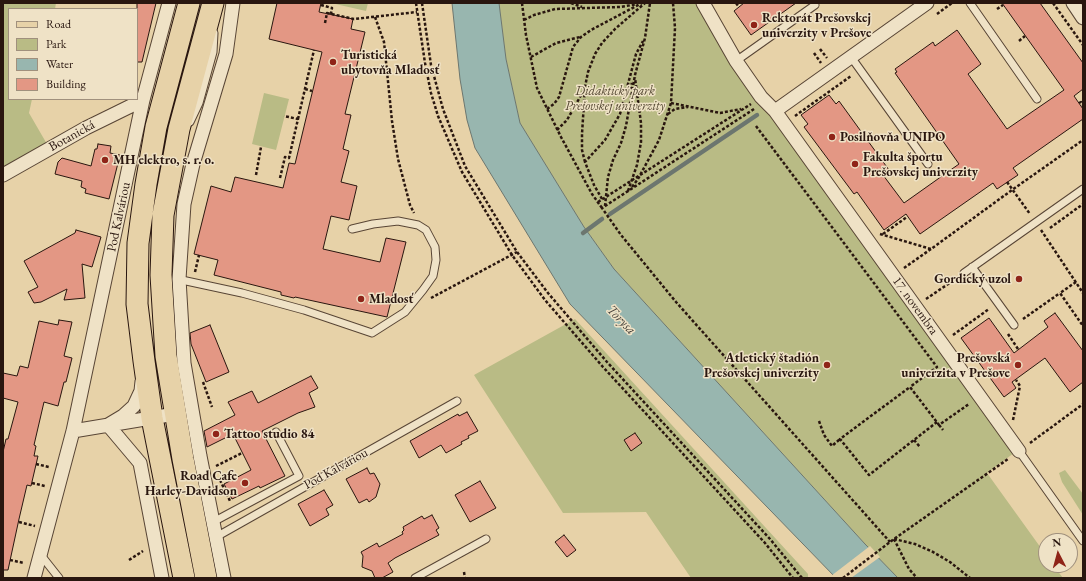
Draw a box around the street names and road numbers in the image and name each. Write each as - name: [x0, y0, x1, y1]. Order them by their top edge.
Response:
- street label: Botanická: [46, 117, 98, 155]
- street label: Pod Kalváriou: [104, 181, 134, 253]
- street label: 17. novembra: [889, 274, 941, 338]
- street label: Pod Kalváriou: [301, 445, 371, 493]

